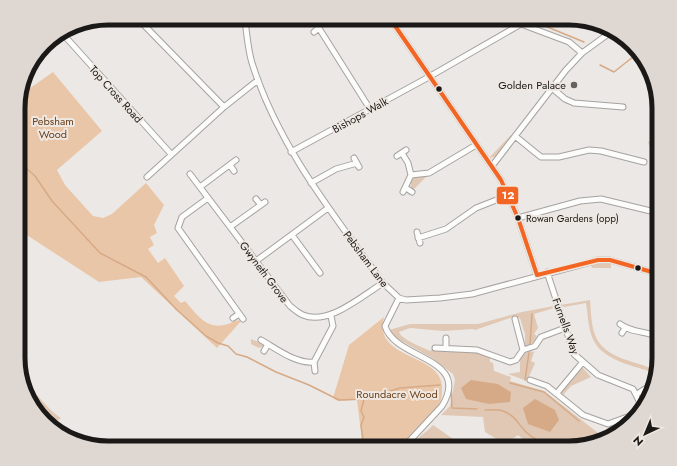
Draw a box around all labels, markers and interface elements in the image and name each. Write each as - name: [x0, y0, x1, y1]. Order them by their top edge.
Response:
- street label: Top Cross Road: [86, 62, 146, 126]
- place label: Golden Palace: [498, 77, 566, 93]
- marker: Golden Palace: [569, 80, 579, 90]
- unlabelled marker: [434, 84, 444, 94]
- street label: Bishops Walk: [329, 93, 391, 137]
- park label: Pebsham Wood: [32, 113, 74, 142]
- line badge: 12: [496, 186, 519, 205]
- text: 12: [502, 187, 514, 203]
- place label: Rowan Gardens (opp): [526, 211, 619, 226]
- marker: Rowan Gardens (opp): [513, 213, 523, 223]
- street label: Pebsham Lane: [340, 228, 393, 291]
- street label: Gwyneth Grove: [236, 238, 292, 306]
- unlabelled marker: [633, 263, 643, 273]
- street label: Furnells Way: [548, 296, 584, 357]
- park label: Roundacre Wood: [356, 386, 438, 402]
- north arrow: [625, 414, 665, 454]
- text: N: [629, 432, 647, 450]

